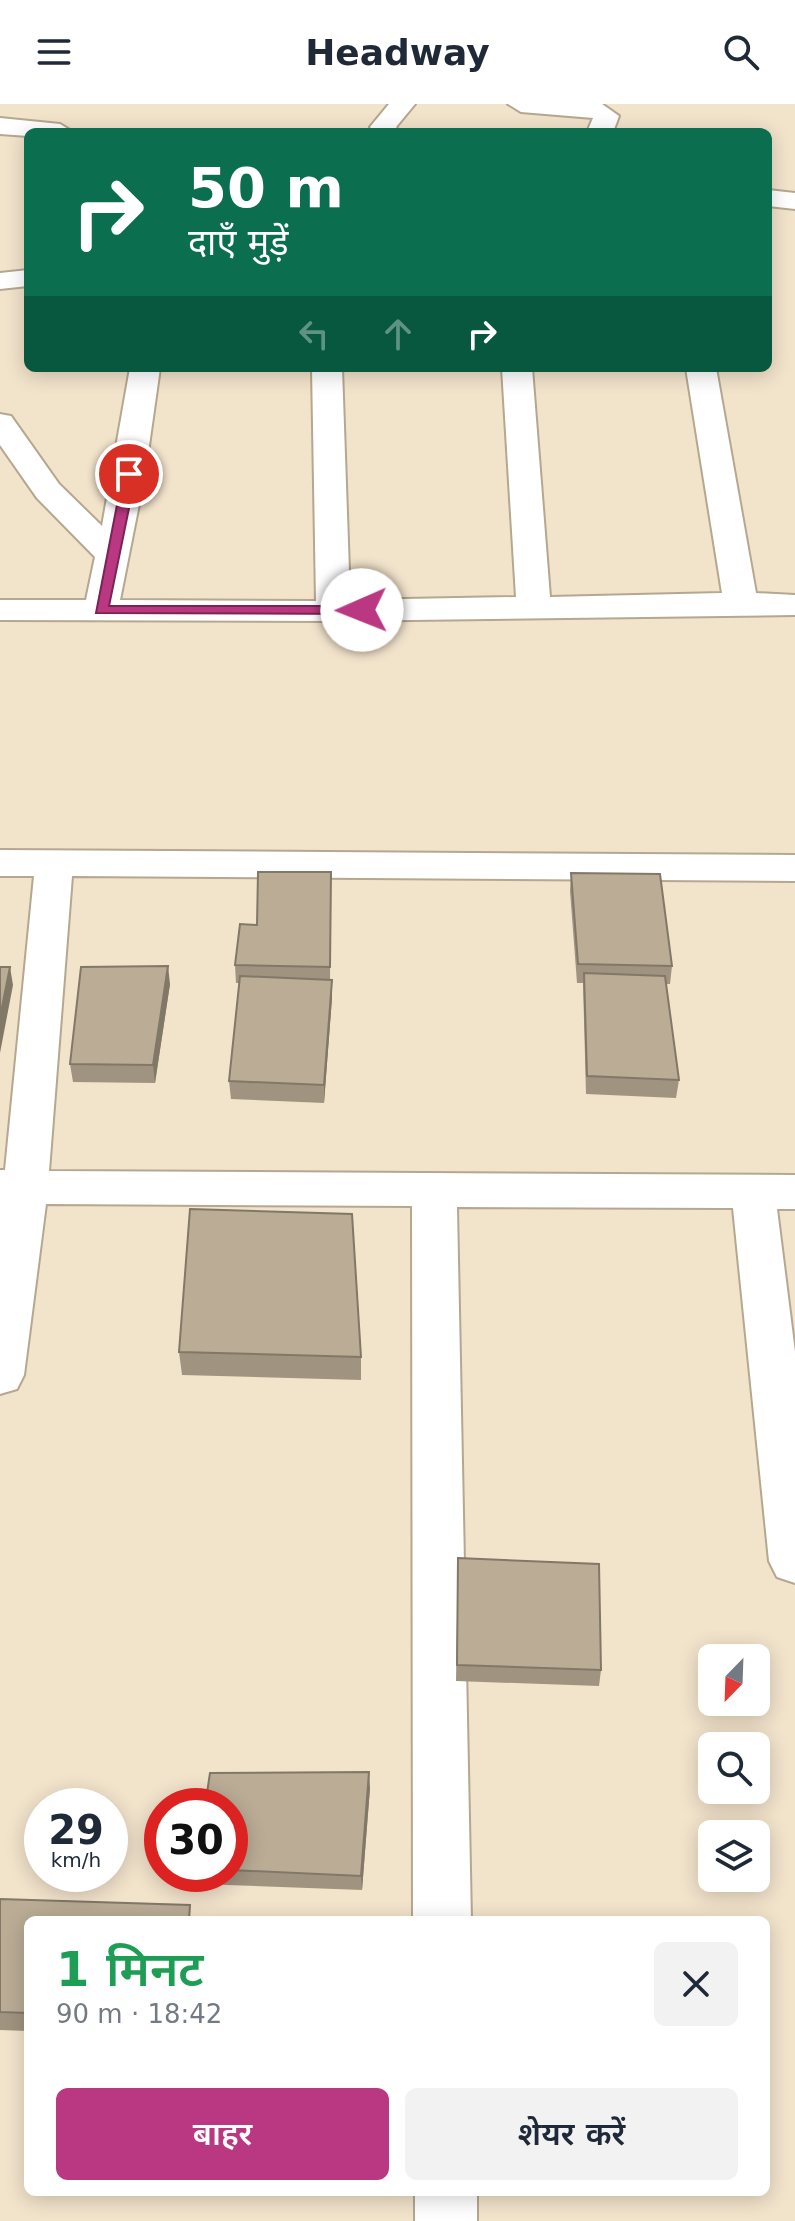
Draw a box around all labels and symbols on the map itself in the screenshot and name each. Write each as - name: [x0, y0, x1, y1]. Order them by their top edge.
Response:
- pin: [95, 440, 163, 508]
- position arrow: [320, 568, 404, 652]
- north arrow: [698, 1644, 770, 1716]
- speed limit sign: 30: [144, 1788, 248, 1892]

